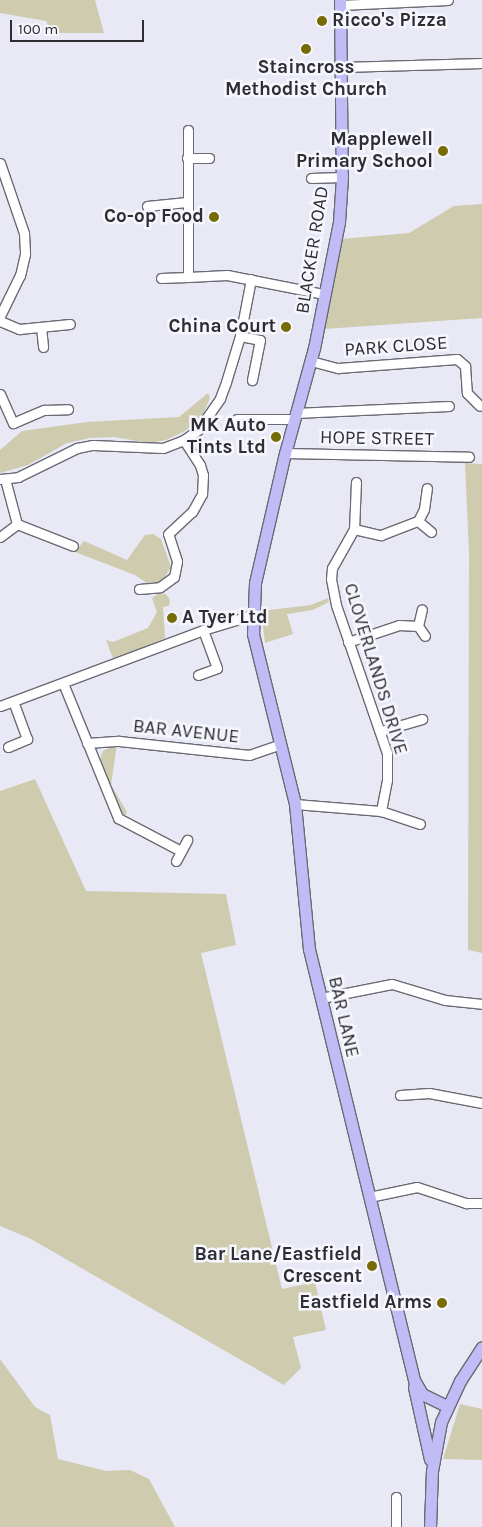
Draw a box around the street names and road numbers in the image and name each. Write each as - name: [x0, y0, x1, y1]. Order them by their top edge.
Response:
- street label: BLACKER ROAD: [292, 185, 334, 315]
- street label: PARK CLOSE: [344, 332, 448, 362]
- street label: HOPE STREET: [320, 427, 434, 451]
- street label: CLOVERLANDS DRIVE: [338, 581, 412, 757]
- street label: BAR AVENUE: [132, 715, 240, 749]
- street label: BAR LANE: [323, 974, 363, 1060]

